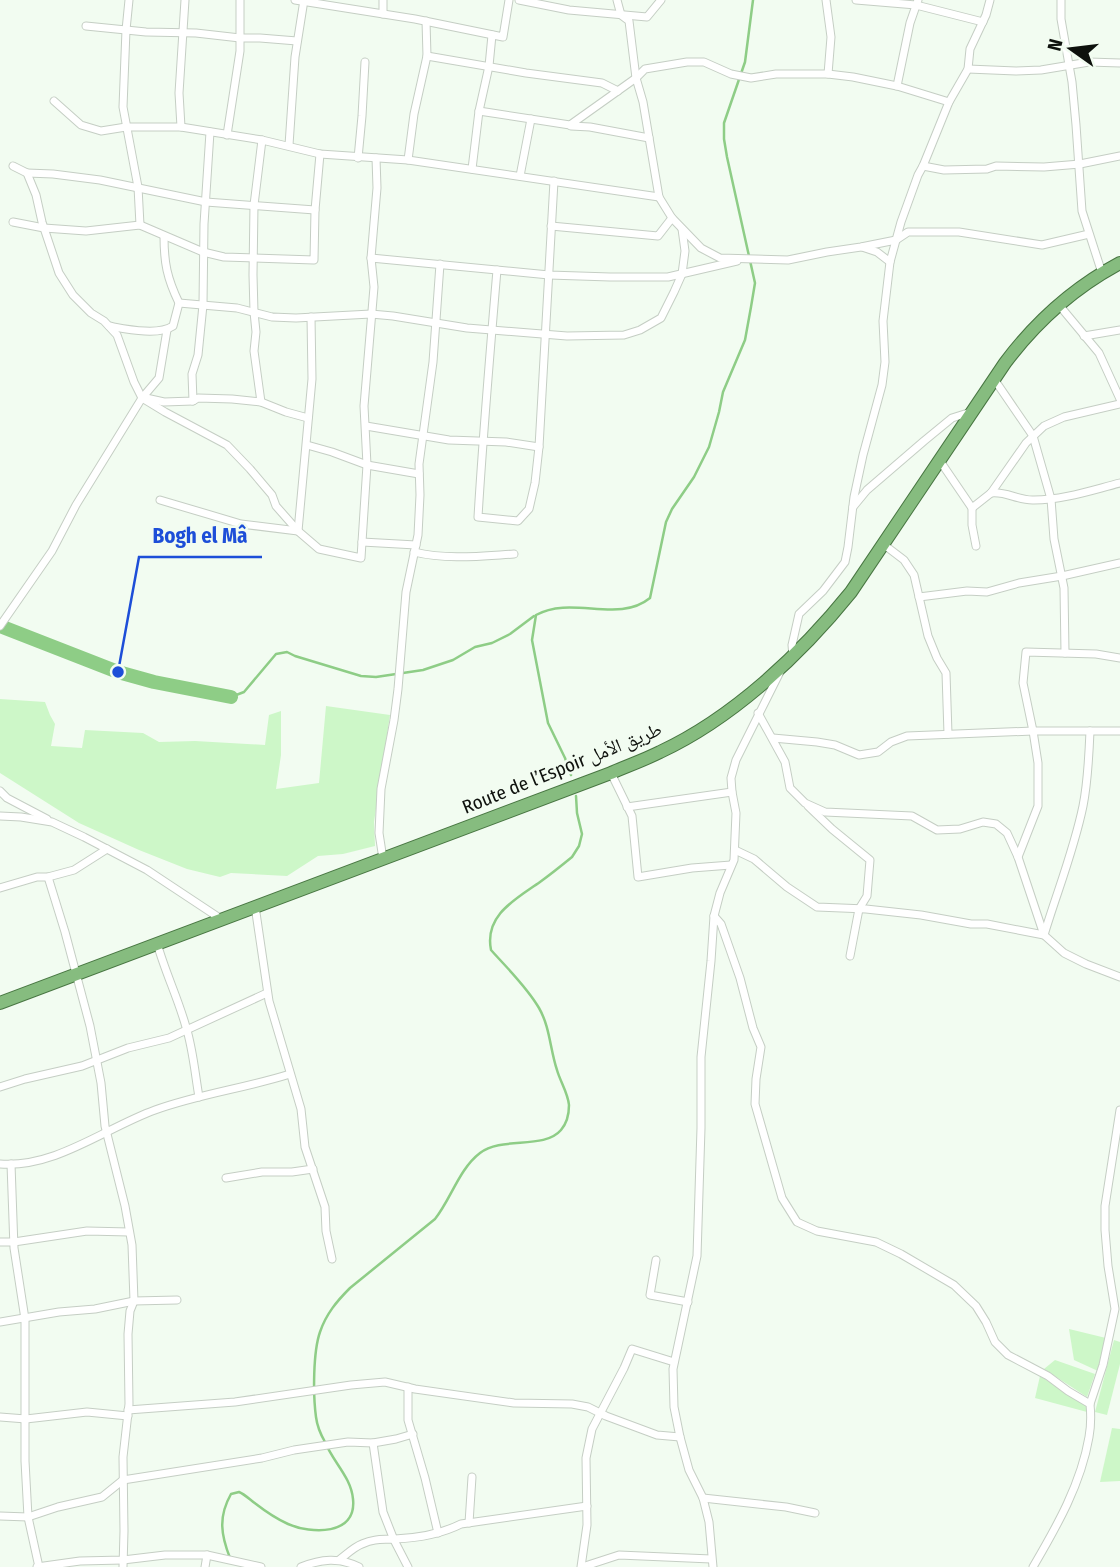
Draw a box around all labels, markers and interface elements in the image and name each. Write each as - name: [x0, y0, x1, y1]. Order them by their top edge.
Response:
- north arrow: [1036, 14, 1106, 84]
- text: N: [1042, 37, 1068, 53]
- callout: Bogh el Mâ: [139, 515, 262, 557]
- text: Bogh el Mâ: [152, 523, 248, 549]
- street label: Route de l’Espoir طريق الأمل: [459, 717, 665, 819]

